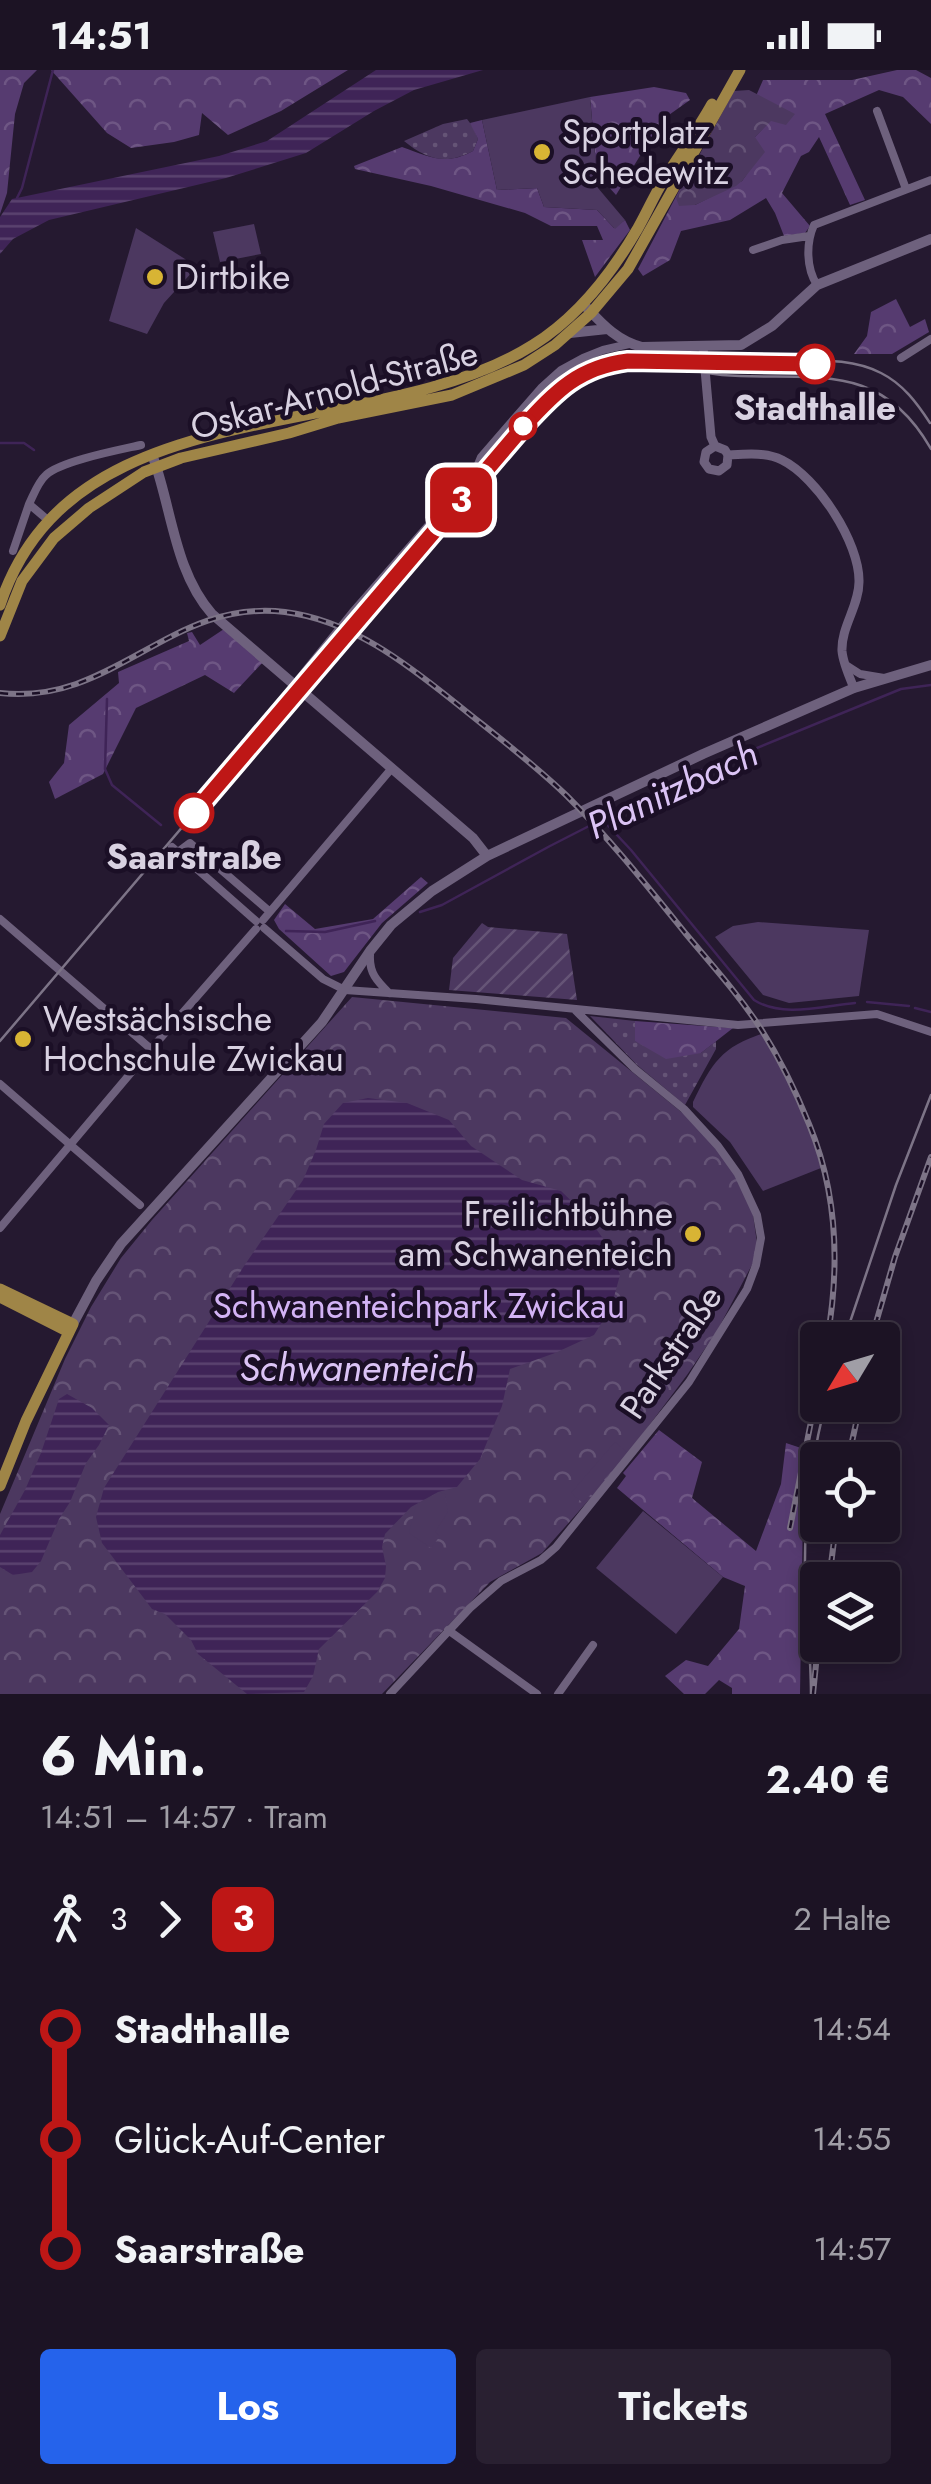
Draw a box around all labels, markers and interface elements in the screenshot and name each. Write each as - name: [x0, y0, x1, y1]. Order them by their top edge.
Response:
- text: 14:51: [50, 8, 152, 63]
- place label: Sportplatz Schedewitz: [562, 107, 729, 197]
- marker: Sportplatz Schedewitz: [531, 141, 553, 163]
- place label: Dirtbike: [175, 252, 290, 302]
- marker: Dirtbike: [144, 266, 166, 288]
- street label: Oskar-Arnold-Straße: [185, 328, 483, 452]
- marker: Stadthalle: [796, 345, 834, 383]
- place label: Stadthalle: [734, 383, 896, 433]
- unlabelled marker: [510, 413, 536, 439]
- line badge: 3: [428, 468, 494, 532]
- text: 3: [450, 475, 472, 525]
- water label: Planitzbach: [577, 725, 767, 853]
- marker: Saarstraße: [175, 794, 213, 832]
- place label: Saarstraße: [106, 832, 282, 882]
- place label: Westsächsische Hochschule Zwickau: [43, 994, 344, 1084]
- marker: Westsächsische Hochschule Zwickau: [12, 1028, 34, 1050]
- place label: Freilichtbühne am Schwanenteich: [398, 1189, 673, 1279]
- marker: Freilichtbühne am Schwanenteich: [682, 1223, 704, 1245]
- street label: Parkstraße: [608, 1275, 734, 1429]
- park label: Schwanenteichpark Zwickau: [213, 1281, 625, 1331]
- north arrow: [800, 1322, 900, 1422]
- map controls: [800, 1322, 900, 1662]
- water label: Schwanenteich: [239, 1340, 475, 1395]
- button: locate: [800, 1442, 900, 1542]
- button: layers: [800, 1562, 900, 1662]
- text: 6 Min.: [40, 1716, 207, 1796]
- text: 2.40 €: [766, 1752, 891, 1807]
- text: 14:51 – 14:57 · Tram: [40, 1794, 328, 1840]
- icon: walk: [40, 1892, 95, 1947]
- icon: forward: [142, 1892, 197, 1947]
- text: 3: [232, 1894, 254, 1944]
- text: 3: [110, 1896, 127, 1942]
- text: 2 Halte: [793, 1896, 891, 1942]
- text: Stadthalle: [114, 2002, 290, 2057]
- text: 14:54: [812, 2006, 891, 2052]
- text: Glück-Auf-Center: [114, 2112, 385, 2167]
- text: 14:55: [812, 2116, 891, 2162]
- text: Saarstraße: [114, 2222, 305, 2277]
- text: 14:57: [813, 2226, 891, 2272]
- button: Los: [40, 2349, 456, 2464]
- button: Tickets: [476, 2349, 891, 2464]

